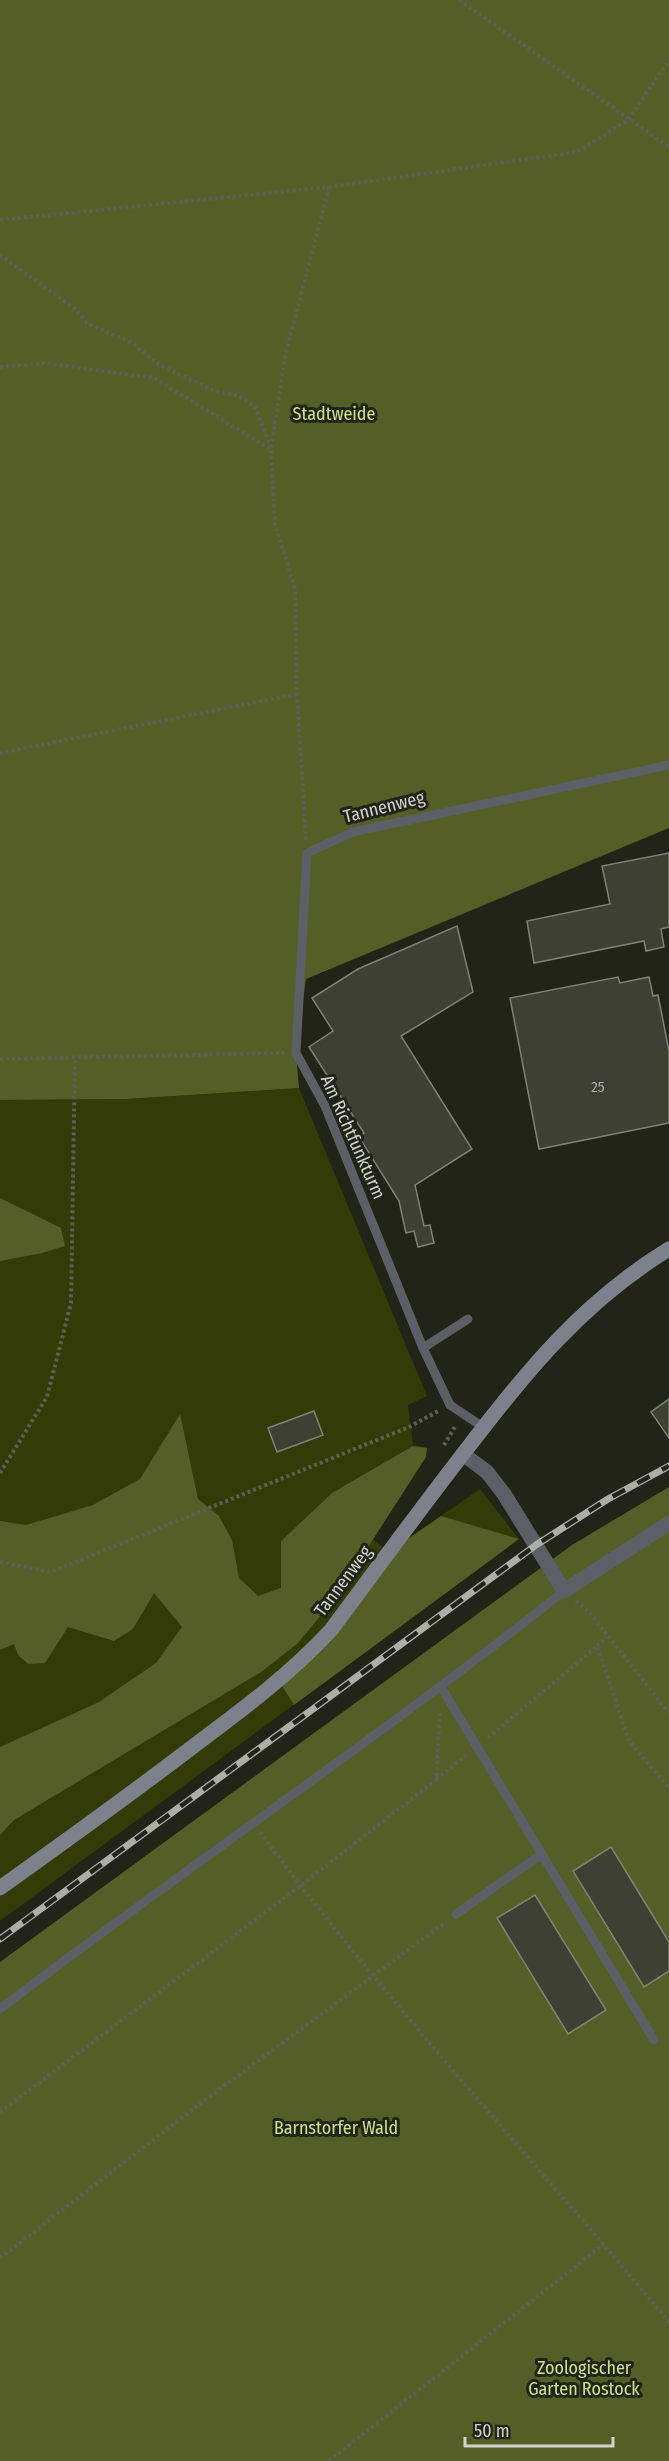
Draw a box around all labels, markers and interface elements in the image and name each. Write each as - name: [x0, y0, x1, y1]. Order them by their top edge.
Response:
- park label: Stadtweide: [293, 403, 376, 425]
- street label: Tannenweg: [341, 786, 427, 828]
- street label: Am Richtfunkturm: [316, 1072, 390, 1202]
- house number: 25: [591, 1078, 605, 1096]
- street label: Tannenweg: [309, 1541, 377, 1621]
- park label: Barnstorfer Wald: [274, 2117, 398, 2139]
- park label: Zoologischer Garten Rostock: [528, 2357, 640, 2400]
- scale bar: [465, 2410, 614, 2448]
- text: 50 m: [474, 2420, 510, 2442]

